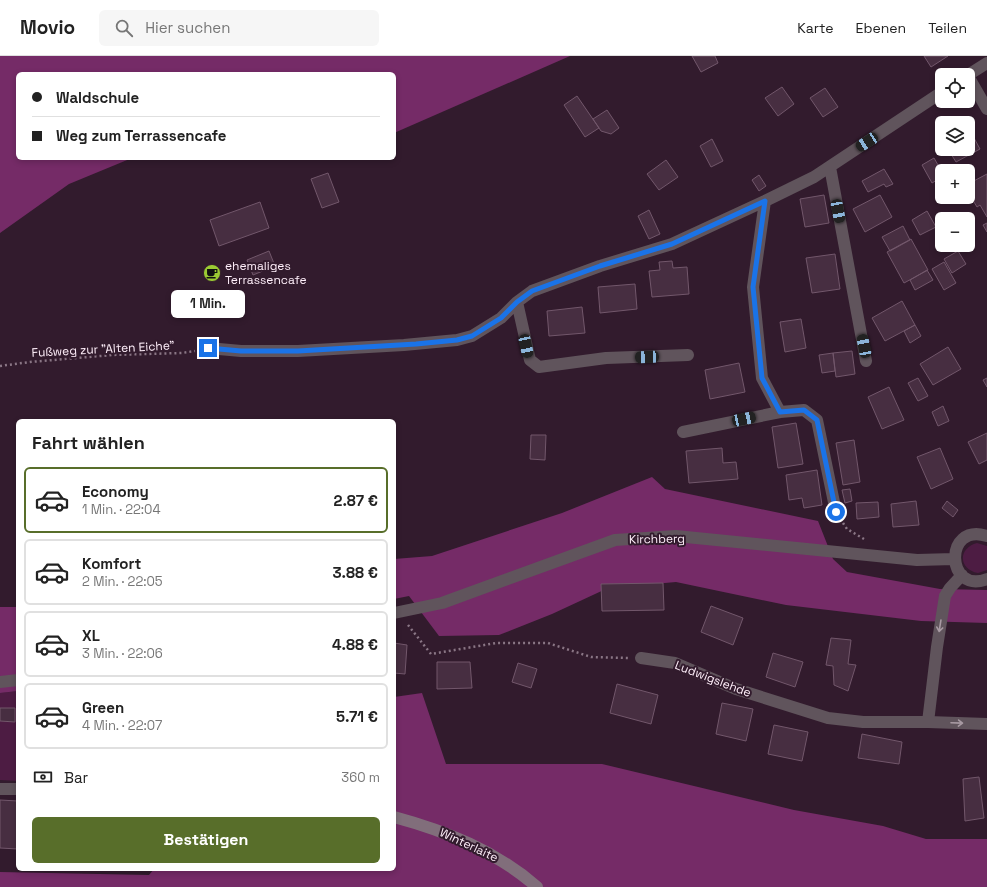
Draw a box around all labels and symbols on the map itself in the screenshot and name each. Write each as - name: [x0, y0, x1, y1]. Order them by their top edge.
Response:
- car: [854, 130, 880, 154]
- car: [830, 198, 846, 224]
- place label: ehemaliges Terrassencafe: [225, 258, 307, 288]
- cafe icon: ehemaliges Terrassencafe: [202, 263, 222, 283]
- callout: 1 Min.: [171, 290, 245, 318]
- car: [518, 333, 534, 359]
- car: [856, 333, 872, 359]
- street label: Fußweg zur "Alten Eiche": [31, 337, 175, 361]
- route end: [199, 339, 217, 357]
- car: [635, 351, 659, 363]
- car: [731, 411, 757, 427]
- route start: [827, 503, 845, 521]
- street label: Kirchberg: [629, 531, 685, 547]
- one-way arrow: [936, 619, 944, 632]
- street label: Ludwigslehde: [673, 657, 753, 701]
- one-way arrow: [950, 719, 963, 726]
- street label: Winterlaite: [437, 824, 501, 866]

